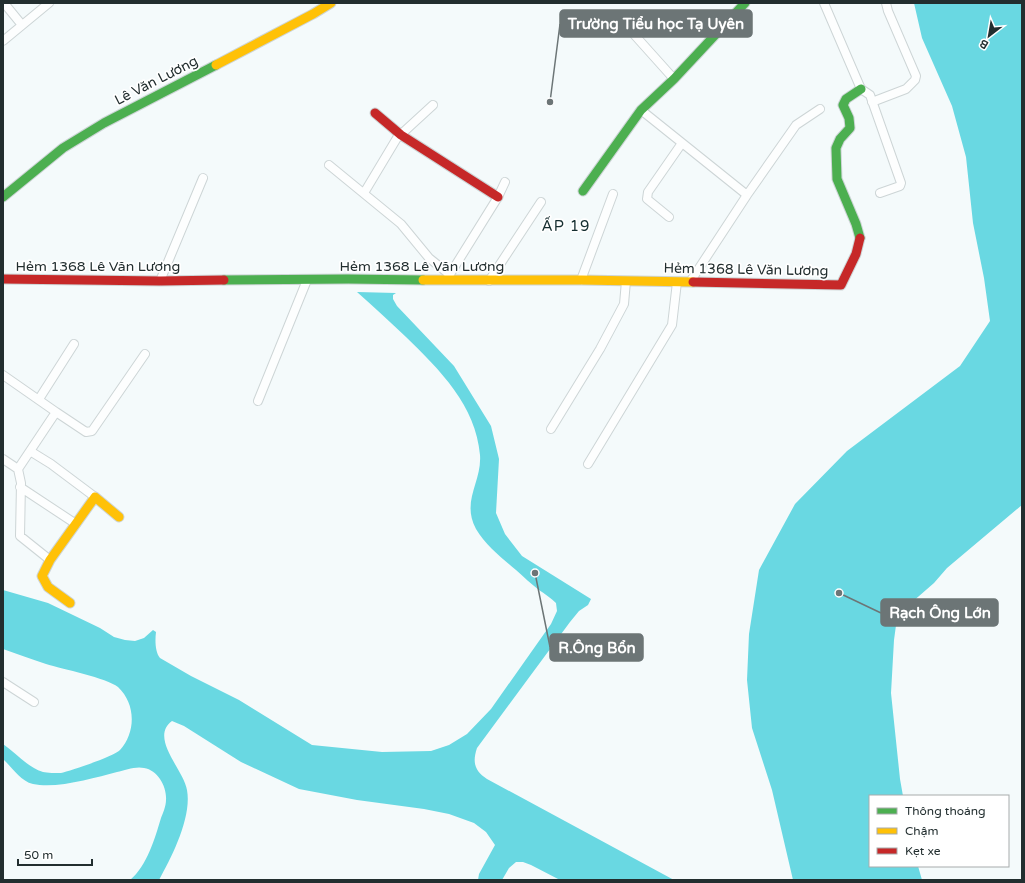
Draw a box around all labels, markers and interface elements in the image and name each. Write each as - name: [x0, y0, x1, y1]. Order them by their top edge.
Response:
- callout: Trường Tiểu học Tạ Uyên: [560, 10, 752, 37]
- text: Trường Tiểu học Tạ Uyên: [567, 15, 744, 34]
- north arrow: [969, 16, 1009, 56]
- text: B: [977, 36, 991, 52]
- street label: Lê Văn Lương: [112, 52, 201, 109]
- district label: ẤP 19: [541, 216, 591, 235]
- street label: Hẻm 1368 Lê Văn Lương: [16, 258, 180, 275]
- street label: Hẻm 1368 Lê Văn Lương: [340, 258, 504, 275]
- street label: Hẻm 1368 Lê Văn Lương: [663, 260, 829, 279]
- callout: Rạch Ông Lớn: [881, 599, 998, 626]
- text: Rạch Ông Lớn: [889, 604, 991, 623]
- callout: R.Ông Bổn: [550, 634, 643, 661]
- text: R.Ông Bổn: [558, 639, 636, 658]
- legend: [869, 795, 1009, 867]
- text: Thông thoáng: [905, 804, 986, 818]
- text: Chậm: [905, 824, 938, 838]
- scale bar: [18, 841, 92, 867]
- text: Kẹt xe: [905, 844, 941, 858]
- text: 50 m: [24, 848, 53, 862]

